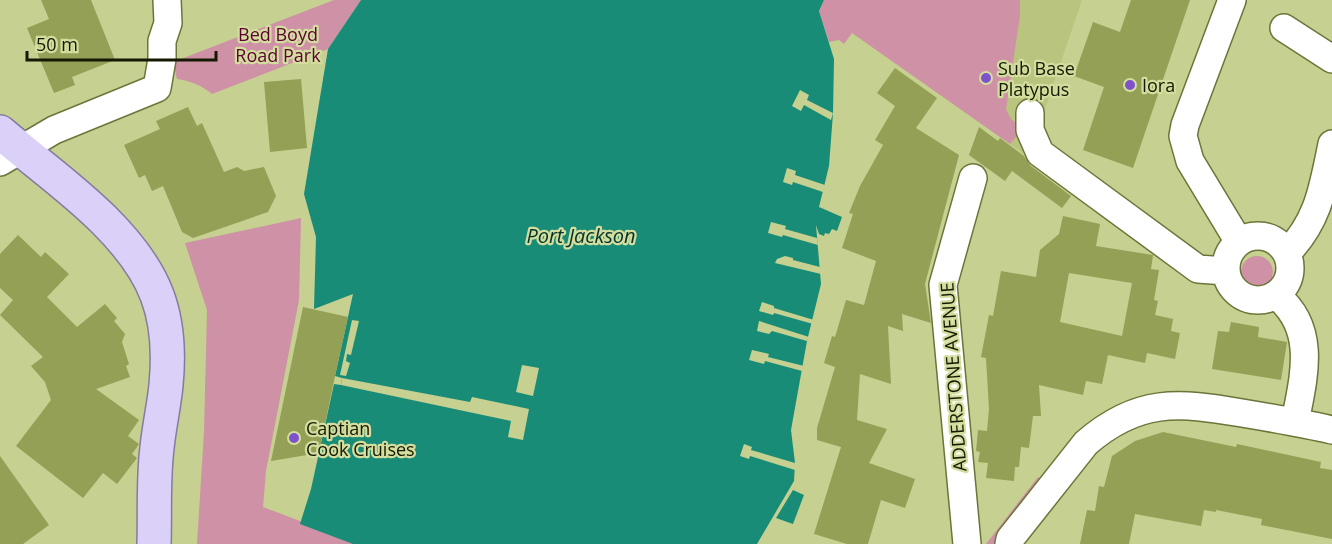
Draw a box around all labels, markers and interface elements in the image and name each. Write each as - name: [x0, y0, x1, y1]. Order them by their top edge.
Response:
- park label: Bed Boyd Road Park: [235, 22, 321, 67]
- scale bar: [27, 24, 216, 62]
- text: 50 m: [36, 32, 78, 56]
- place label: Sub Base Platypus: [998, 56, 1075, 101]
- marker: Sub Base Platypus: [979, 71, 993, 85]
- place label: Iora: [1142, 73, 1175, 97]
- marker: Iora: [1123, 78, 1137, 92]
- water label: Port Jackson: [526, 222, 636, 249]
- street label: ADDERSTONE AVENUE: [934, 282, 972, 472]
- place label: Captian Cook Cruises: [306, 416, 415, 461]
- marker: Captian Cook Cruises: [287, 431, 301, 445]

